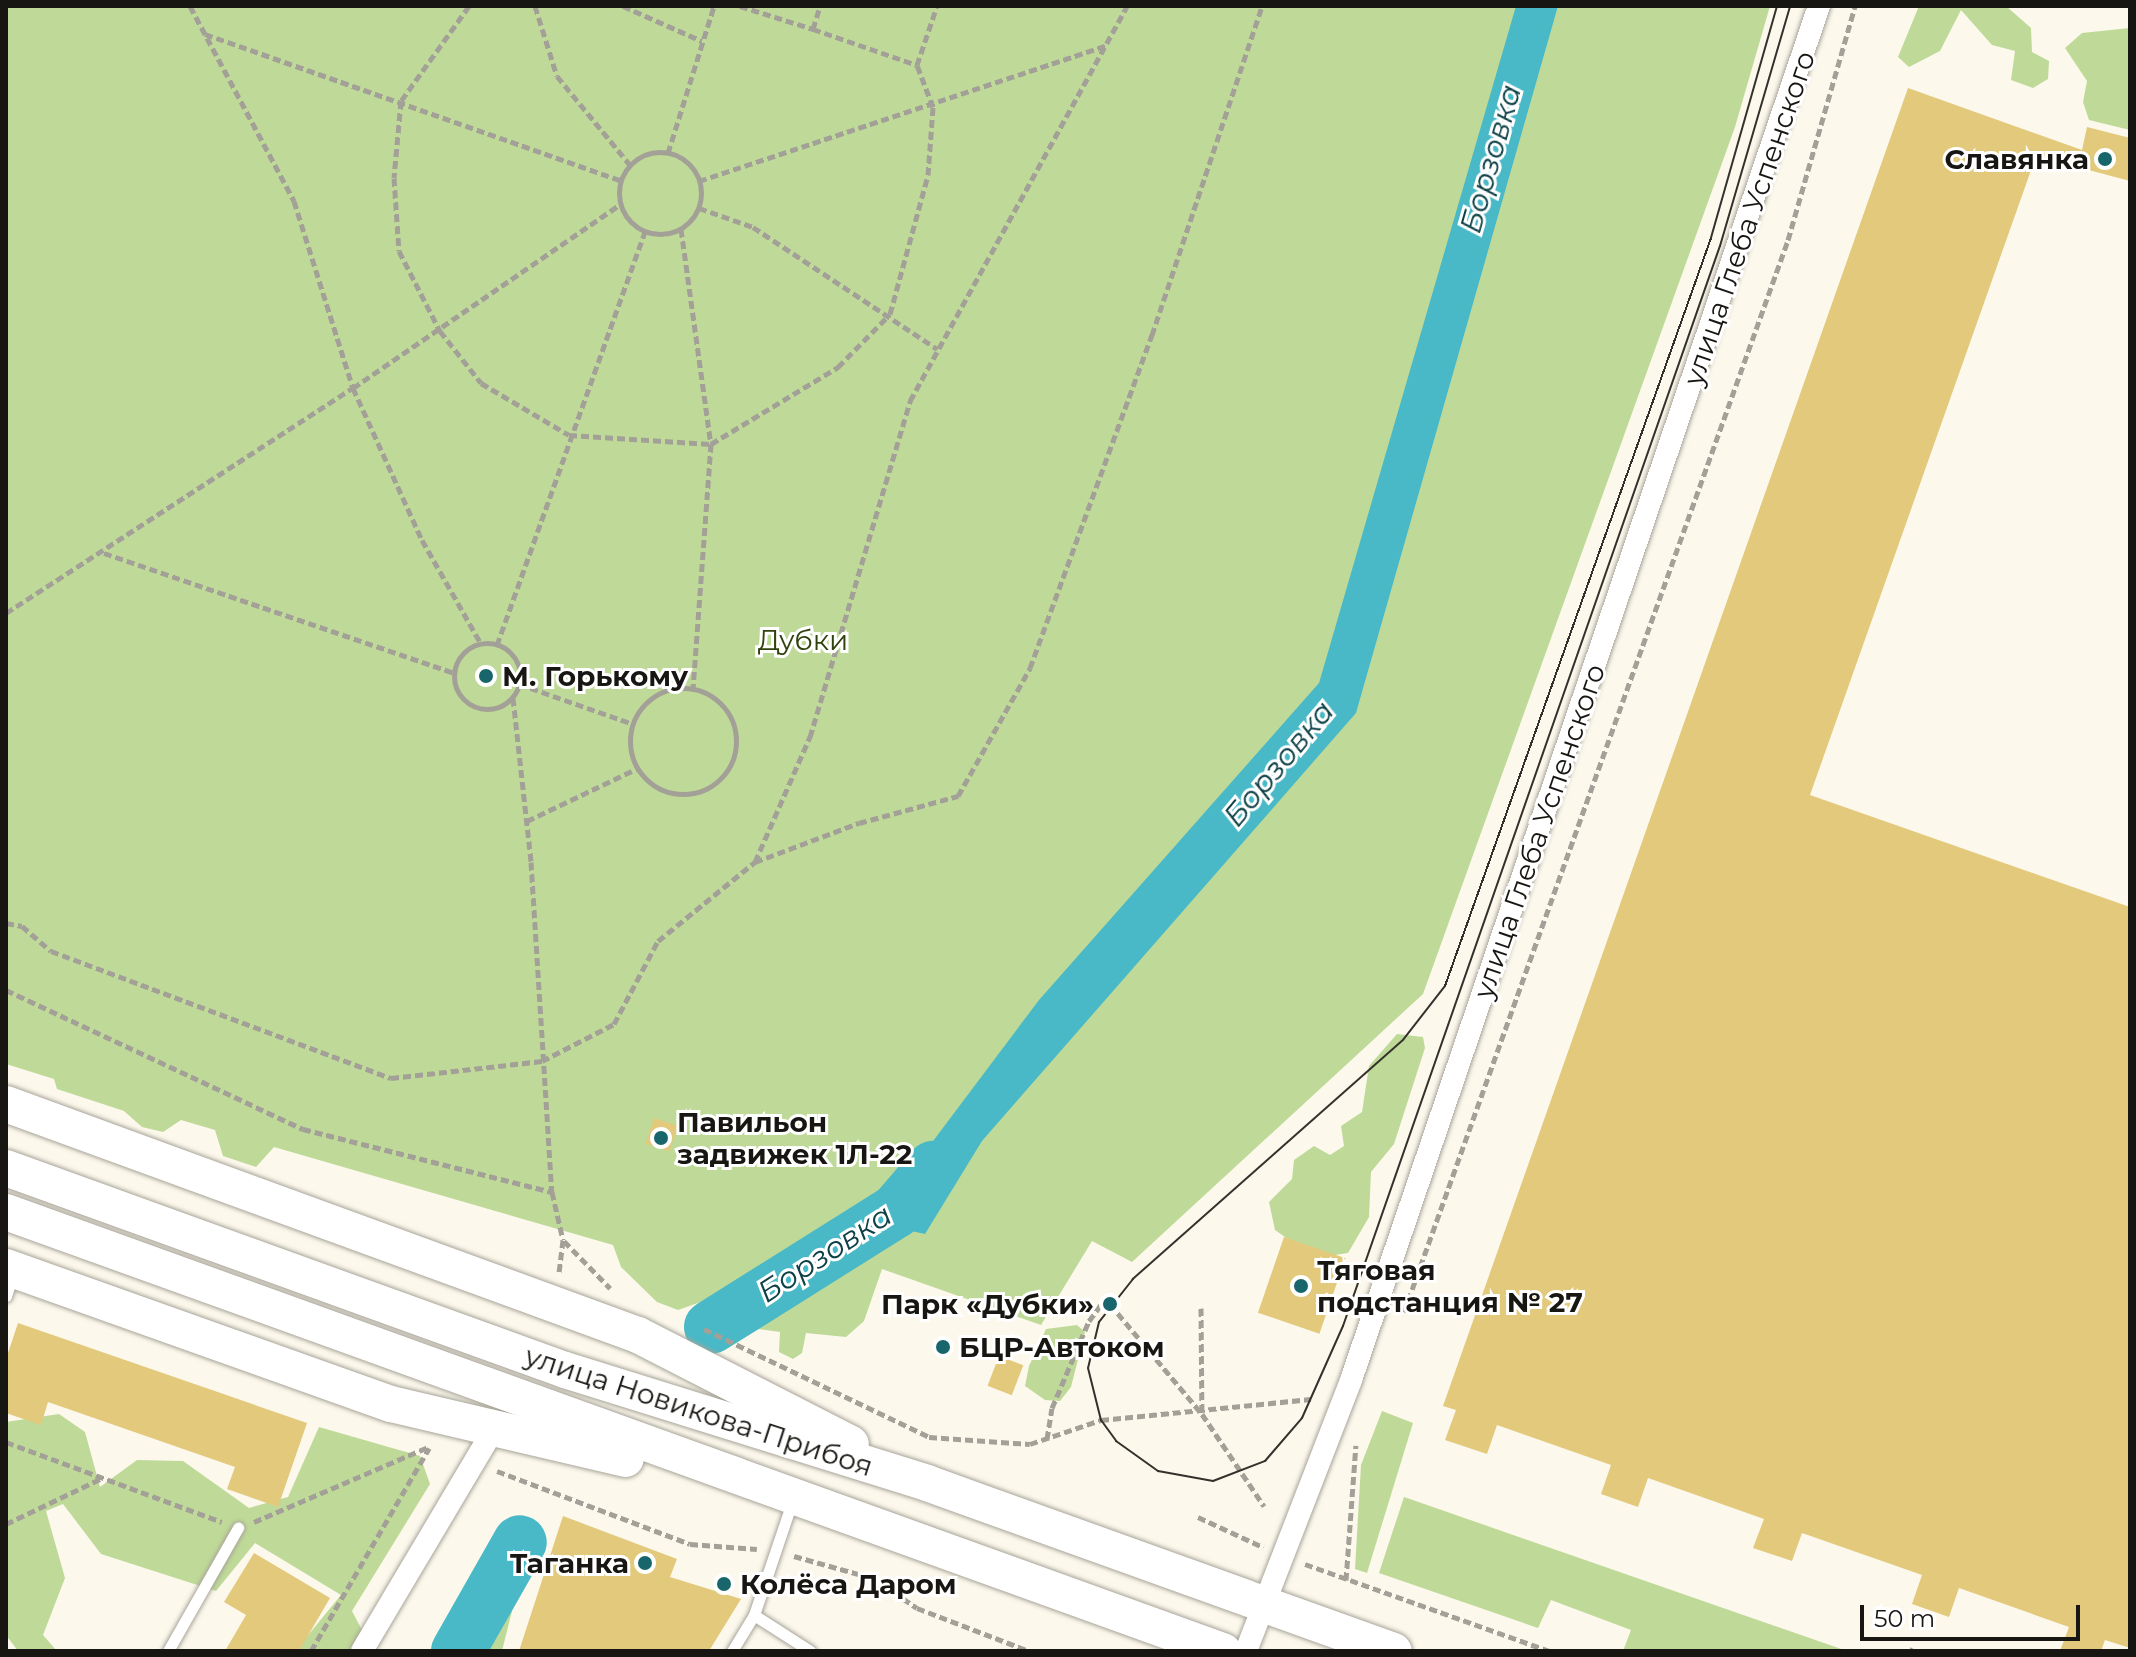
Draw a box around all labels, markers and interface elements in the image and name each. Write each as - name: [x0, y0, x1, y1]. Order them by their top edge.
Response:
- street label: улица Глеба Успенского: [1676, 46, 1822, 390]
- water label: Борзовка: [1453, 81, 1529, 237]
- place label: Славянка: [1945, 142, 2089, 176]
- marker: Славянка: [2096, 150, 2114, 168]
- park label: Дубки: [758, 623, 848, 657]
- place label: М. Горькому: [502, 659, 688, 693]
- street label: улица Глеба Успенского: [1466, 659, 1612, 1003]
- marker: М. Горькому: [477, 667, 495, 685]
- water label: Борзовка: [1216, 694, 1342, 834]
- place label: Павильон задвижек 1Л-22: [677, 1105, 912, 1171]
- marker: Павильон задвижек 1Л-22: [652, 1129, 670, 1147]
- water label: Борзовка: [751, 1197, 899, 1311]
- place label: Тяговая подстанция № 27: [1317, 1253, 1583, 1319]
- marker: Тяговая подстанция № 27: [1292, 1277, 1310, 1295]
- place label: Парк «Дубки»: [881, 1287, 1094, 1321]
- marker: Парк «Дубки»: [1101, 1295, 1119, 1313]
- place label: БЦР-Автоком: [959, 1330, 1165, 1364]
- marker: БЦР-Автоком: [934, 1338, 952, 1356]
- street label: улица Новикова-Прибоя: [521, 1339, 877, 1483]
- place label: Таганка: [510, 1546, 629, 1580]
- marker: Таганка: [636, 1554, 654, 1572]
- place label: Колёса Даром: [740, 1567, 957, 1601]
- marker: Колёса Даром: [715, 1575, 733, 1593]
- scale bar: [1864, 1589, 2084, 1639]
- text: 50 m: [1874, 1604, 1935, 1633]

